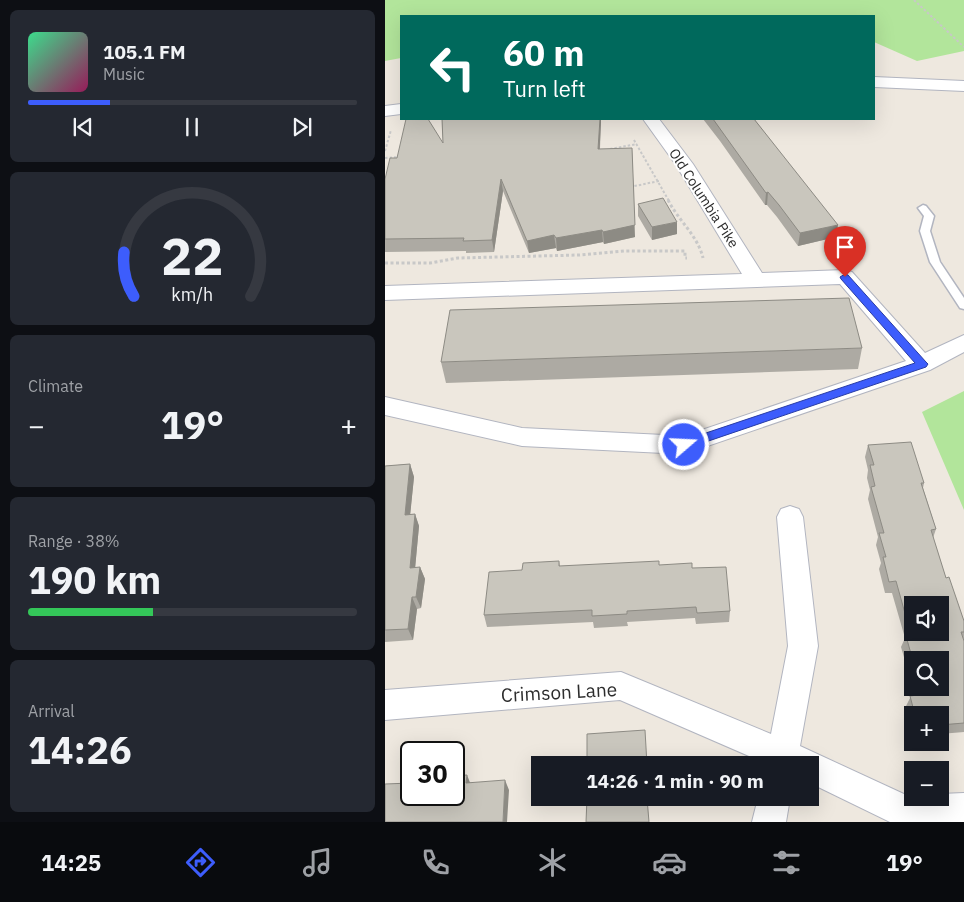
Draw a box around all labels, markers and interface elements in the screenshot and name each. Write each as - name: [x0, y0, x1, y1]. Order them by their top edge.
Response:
- text: 60 m: [503, 30, 585, 76]
- icon: left: [420, 35, 485, 100]
- text: 105.1 FM: [103, 40, 186, 64]
- text: Music: [103, 64, 145, 84]
- text: Turn left: [503, 74, 586, 103]
- icon: previous: [69, 113, 97, 141]
- icon: pause: [178, 113, 206, 141]
- icon: next: [288, 113, 316, 141]
- street label: Old Columbia Pike: [665, 145, 743, 251]
- text: 22: [161, 222, 224, 289]
- pin: [824, 226, 866, 277]
- icon: arrive: [831, 233, 859, 261]
- text: km/h: [172, 283, 214, 306]
- text: Climate: [28, 376, 83, 396]
- text: 19°: [161, 400, 224, 449]
- text: −: [28, 407, 45, 444]
- text: +: [340, 407, 357, 444]
- position arrow: [657, 418, 709, 470]
- text: Range · 38%: [28, 531, 120, 551]
- text: 190 km: [28, 555, 161, 604]
- map controls: [904, 596, 949, 806]
- button: sound: [904, 596, 949, 641]
- button: search: [904, 651, 949, 696]
- street label: Crimson Lane: [500, 677, 618, 707]
- text: Arrival: [28, 701, 75, 721]
- button: +: [904, 706, 949, 751]
- text: 14:26: [28, 725, 132, 774]
- speed limit sign: 30: [400, 741, 465, 806]
- button: −: [904, 761, 949, 806]
- text: 14:26 · 1 min · 90 m: [586, 769, 764, 793]
- icon: directions: [183, 845, 218, 880]
- icon: music: [300, 845, 335, 880]
- icon: phone: [418, 845, 453, 880]
- icon: climate: [535, 845, 570, 880]
- icon: car: [652, 845, 687, 880]
- icon: filters: [769, 845, 804, 880]
- text: 14:25: [41, 848, 101, 877]
- text: 19°: [886, 848, 923, 877]

